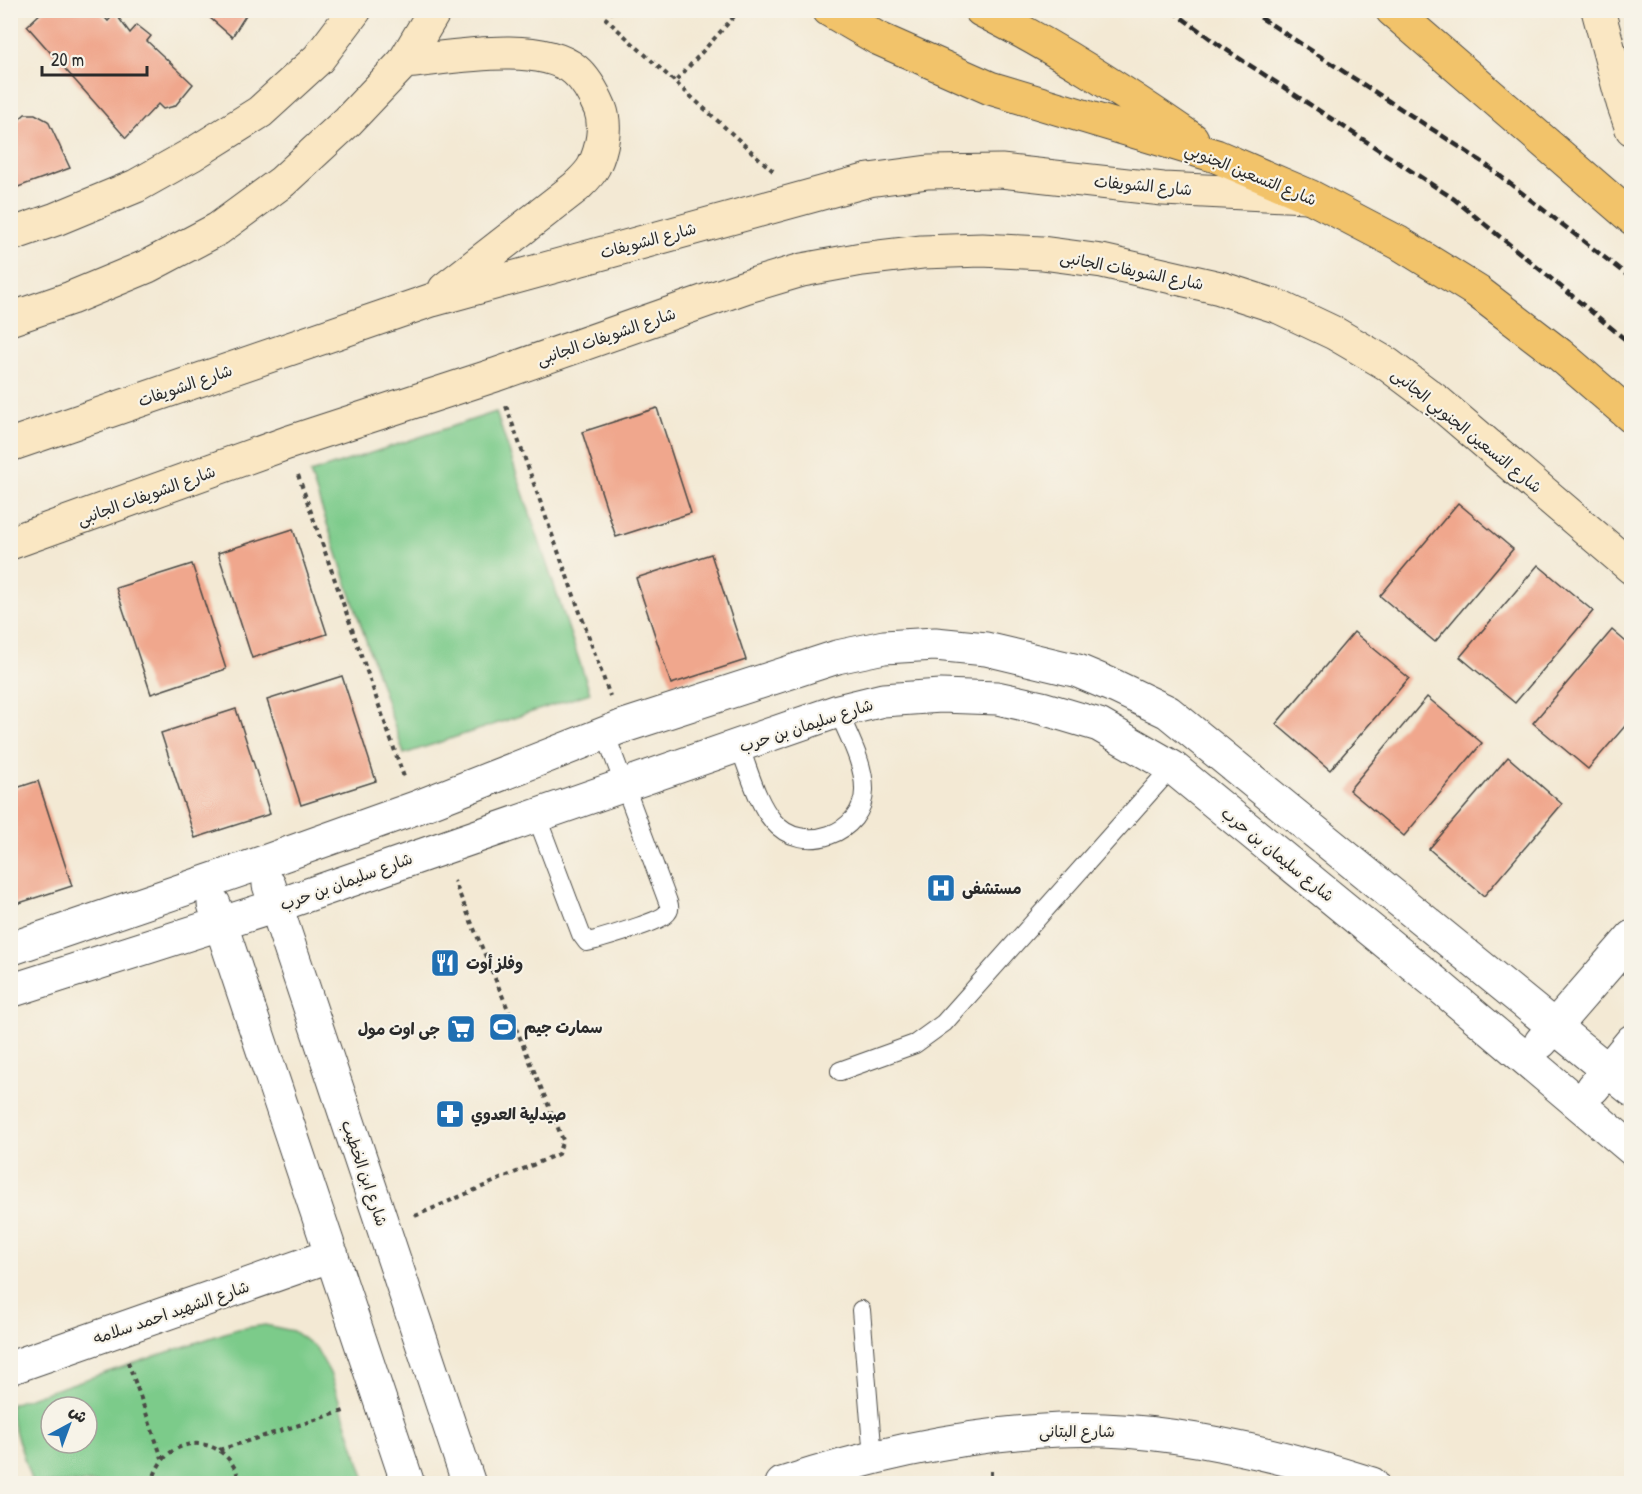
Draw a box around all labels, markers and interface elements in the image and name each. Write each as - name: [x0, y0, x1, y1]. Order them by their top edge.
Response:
- scale bar: [42, 39, 147, 77]
- text: 20 m: [51, 47, 84, 72]
- street label: شارع التسعين الجنوبي: [1180, 138, 1320, 214]
- street label: شارع الشويفات: [1093, 170, 1193, 201]
- street label: شارع الشويفات: [598, 217, 699, 264]
- street label: شارع الشويفات الجانبى: [1058, 245, 1206, 296]
- street label: شارع الشويفات الجانبى: [533, 302, 679, 371]
- street label: شارع الشويفات: [135, 359, 235, 412]
- street label: شارع التسعين الجنوبي الجانبى: [1385, 362, 1547, 501]
- street label: شارع الشويفات الجانبى: [74, 460, 219, 531]
- street label: شارع سليمان بن حرب: [736, 693, 876, 758]
- street label: شارع سليمان بن حرب: [1216, 802, 1339, 907]
- street label: شارع سليمان بن حرب: [277, 847, 416, 916]
- hospital icon: مستشفى: [925, 872, 957, 904]
- place label: مستشفى: [962, 877, 1022, 899]
- restaurant icon: وفلز أوت: [429, 947, 461, 979]
- place label: وفلز أوت: [466, 952, 523, 974]
- sports icon: سمارت جيم: [487, 1011, 519, 1043]
- supermarket icon: جى اوت مول: [445, 1013, 477, 1045]
- place label: سمارت جيم: [524, 1016, 603, 1040]
- place label: جى اوت مول: [358, 1018, 440, 1040]
- pharmacy icon: صيدلية العدوي: [434, 1098, 466, 1130]
- place label: صيدلية العدوي: [471, 1103, 567, 1127]
- street label: شارع ابن الخطيب: [336, 1117, 393, 1229]
- street label: شارع الشهيد احمد سلامه: [90, 1275, 252, 1350]
- north arrow: [39, 1395, 99, 1455]
- text: ش: [65, 1400, 93, 1428]
- street label: شارع البتانى: [1039, 1420, 1115, 1443]

